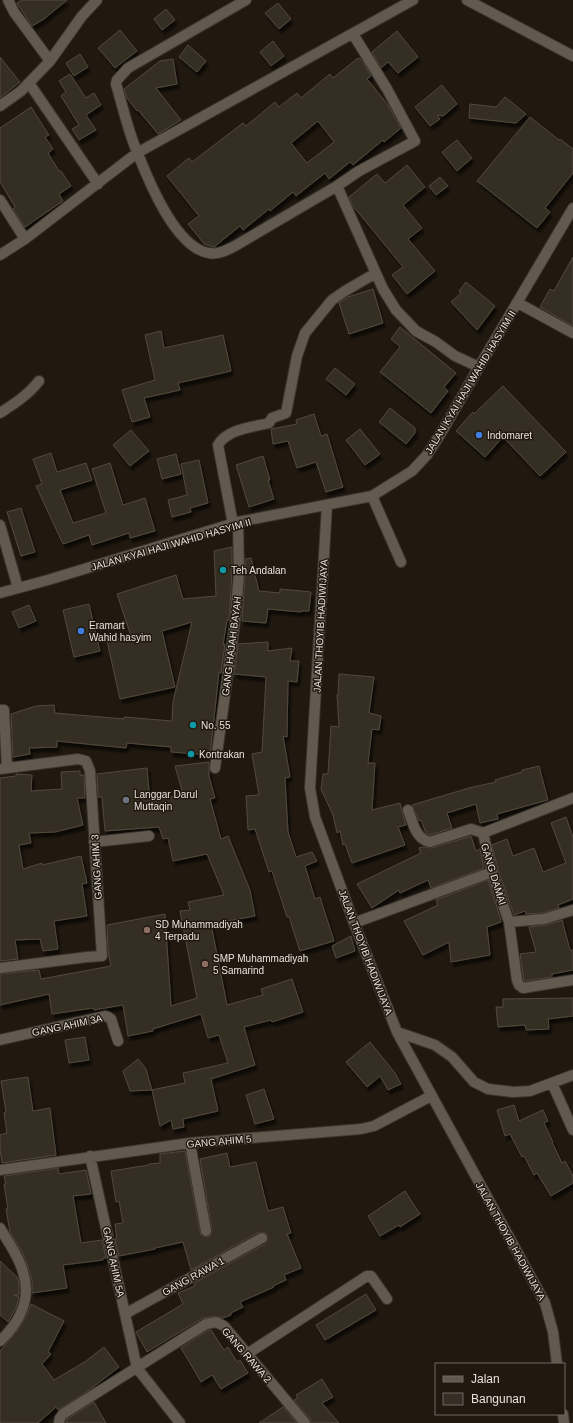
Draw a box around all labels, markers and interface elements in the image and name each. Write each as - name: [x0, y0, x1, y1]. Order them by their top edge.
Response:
- street label: JALAN KYAI HAJI WAHID HASYIM II: [423, 308, 518, 456]
- marker: Indomaret: [474, 430, 484, 440]
- place label: Indomaret: [487, 430, 532, 441]
- street label: JALAN KYAI HAJI WAHID HASYIM II: [90, 516, 252, 573]
- street label: JALAN THOYIB HADIWIJAYA: [312, 559, 329, 693]
- marker: Teh Andalan: [218, 565, 228, 575]
- place label: Teh Andalan: [231, 565, 286, 576]
- street label: GANG HAJAH BAYAH: [220, 596, 243, 696]
- place label: Eramart Wahid hasyim: [89, 620, 151, 643]
- marker: Eramart Wahid hasyim: [76, 626, 86, 636]
- marker: No. 55: [188, 720, 198, 730]
- place label: No. 55: [201, 720, 231, 731]
- marker: Kontrakan: [186, 749, 196, 759]
- place label: Kontrakan: [199, 749, 245, 760]
- place label: Langgar Darul Muttaqin: [134, 789, 197, 812]
- marker: Langgar Darul Muttaqin: [121, 795, 131, 805]
- street label: GANG AHIM 3: [89, 834, 104, 900]
- street label: GANG DAMAI: [479, 842, 508, 906]
- street label: JALAN THOYIB HADIWIJAYA: [337, 888, 395, 1017]
- place label: SD Muhammadiyah 4 Terpadu: [155, 919, 243, 942]
- marker: SD Muhammadiyah 4 Terpadu: [142, 925, 152, 935]
- place label: SMP Muhammadiyah 5 Samarind: [213, 953, 308, 976]
- marker: SMP Muhammadiyah 5 Samarind: [200, 959, 210, 969]
- street label: GANG AHIM 3A: [31, 1013, 104, 1038]
- street label: GANG AHIM 5: [186, 1133, 252, 1150]
- street label: JALAN THOYIB HADIWIJAYA: [473, 1180, 548, 1303]
- street label: GANG AHIM 5A: [101, 1226, 126, 1299]
- street label: GANG RAWA 1: [160, 1255, 227, 1298]
- street label: GANG RAWA 2: [220, 1326, 274, 1385]
- legend: [435, 1363, 565, 1415]
- text: Jalan: [471, 1372, 500, 1386]
- text: Bangunan: [471, 1392, 526, 1406]

